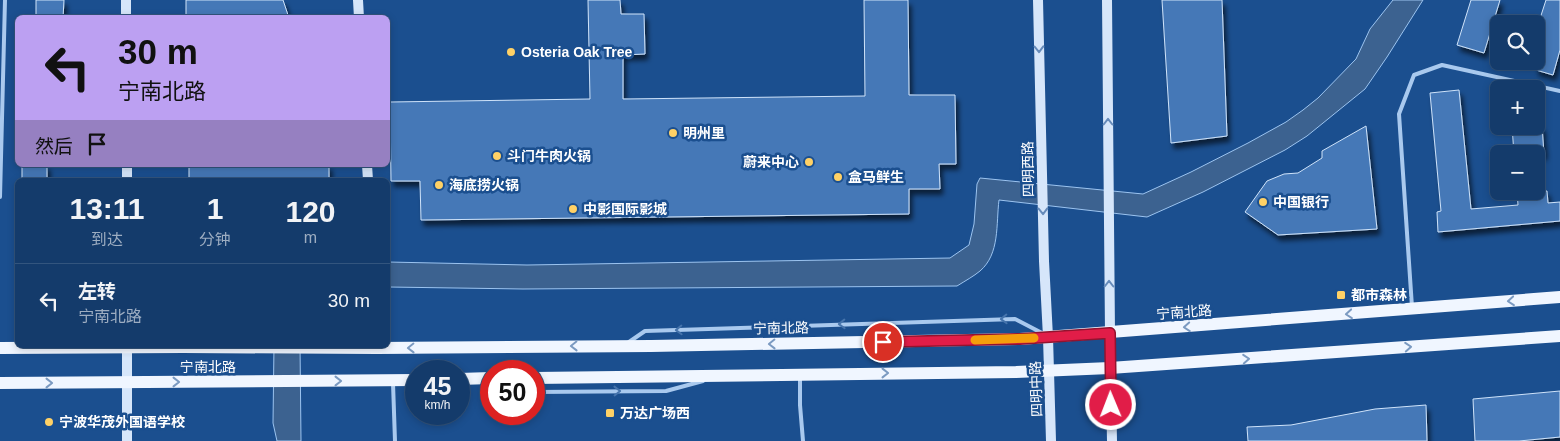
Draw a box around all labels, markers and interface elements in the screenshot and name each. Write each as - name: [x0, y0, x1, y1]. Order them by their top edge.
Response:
- map controls: [1490, 15, 1545, 200]
- button: search: [1490, 15, 1545, 70]
- text: 30 m: [118, 32, 198, 71]
- icon: left: [35, 35, 100, 100]
- place label: Osteria Oak Tree: [521, 44, 633, 60]
- one-way arrow: [1034, 45, 1044, 53]
- marker: Osteria Oak Tree: [505, 46, 517, 58]
- text: 宁南北路: [118, 79, 206, 104]
- button: +: [1490, 80, 1545, 135]
- one-way arrow: [1103, 117, 1113, 125]
- place label: 明州里: [683, 125, 725, 141]
- marker: 明州里: [667, 127, 679, 139]
- icon: arrive: [83, 130, 111, 158]
- text: 然后: [35, 136, 73, 157]
- street label: 四明西路: [1020, 141, 1036, 197]
- button: −: [1490, 145, 1545, 200]
- place label: 斗门牛肉火锅: [507, 148, 591, 164]
- marker: 斗门牛肉火锅: [491, 150, 503, 162]
- place label: 蔚来中心: [743, 154, 799, 170]
- marker: 蔚来中心: [803, 156, 815, 168]
- place label: 盒马鲜生: [848, 169, 904, 185]
- marker: 盒马鲜生: [832, 171, 844, 183]
- place label: 海底捞火锅: [449, 177, 519, 193]
- marker: 海底捞火锅: [433, 179, 445, 191]
- text: 13:11: [69, 192, 145, 225]
- text: 1: [207, 192, 223, 225]
- place label: 中国银行: [1273, 194, 1329, 210]
- text: 120: [285, 195, 336, 228]
- marker: 中国银行: [1257, 196, 1269, 208]
- place label: 中影国际影城: [583, 201, 667, 217]
- marker: 中影国际影城: [567, 203, 579, 215]
- one-way arrow: [1037, 207, 1048, 215]
- text: m: [304, 229, 317, 246]
- text: 到达: [91, 231, 123, 248]
- text: 分钟: [199, 231, 231, 248]
- one-way arrow: [1104, 280, 1114, 288]
- text: 左转: [78, 281, 116, 302]
- icon: left: [35, 287, 63, 315]
- place label: 都市森林: [1351, 287, 1407, 303]
- marker: 都市森林: [1335, 289, 1347, 301]
- text: 30 m: [328, 290, 370, 311]
- one-way arrow: [1507, 296, 1515, 307]
- street label: 宁南北路: [1156, 302, 1212, 322]
- text: 宁南北路: [78, 308, 142, 325]
- one-way arrow: [1345, 308, 1353, 319]
- one-way arrow: [1000, 314, 1008, 324]
- one-way arrow: [838, 319, 846, 330]
- street label: 宁南北路: [753, 320, 809, 336]
- pin: [862, 321, 904, 363]
- one-way arrow: [1183, 321, 1191, 332]
- one-way arrow: [675, 324, 683, 335]
- icon: arrive: [869, 328, 897, 356]
- one-way arrow: [768, 338, 776, 349]
- one-way arrow: [570, 341, 578, 352]
- one-way arrow: [1405, 342, 1413, 353]
- one-way arrow: [407, 343, 415, 353]
- one-way arrow: [1243, 353, 1251, 364]
- street label: 宁南北路: [180, 359, 236, 375]
- speed limit sign: 50: [480, 360, 545, 425]
- street label: 四明中路: [1027, 361, 1045, 417]
- one-way arrow: [882, 368, 890, 378]
- text: 45: [424, 372, 451, 400]
- one-way arrow: [335, 376, 343, 386]
- one-way arrow: [172, 377, 180, 387]
- one-way arrow: [45, 378, 53, 388]
- position arrow: [1084, 378, 1136, 430]
- one-way arrow: [614, 386, 622, 396]
- text: km/h: [424, 398, 451, 412]
- place label: 万达广场西: [620, 405, 690, 421]
- marker: 万达广场西: [604, 407, 616, 419]
- place label: 宁波华茂外国语学校: [59, 414, 185, 430]
- marker: 宁波华茂外国语学校: [43, 416, 55, 428]

